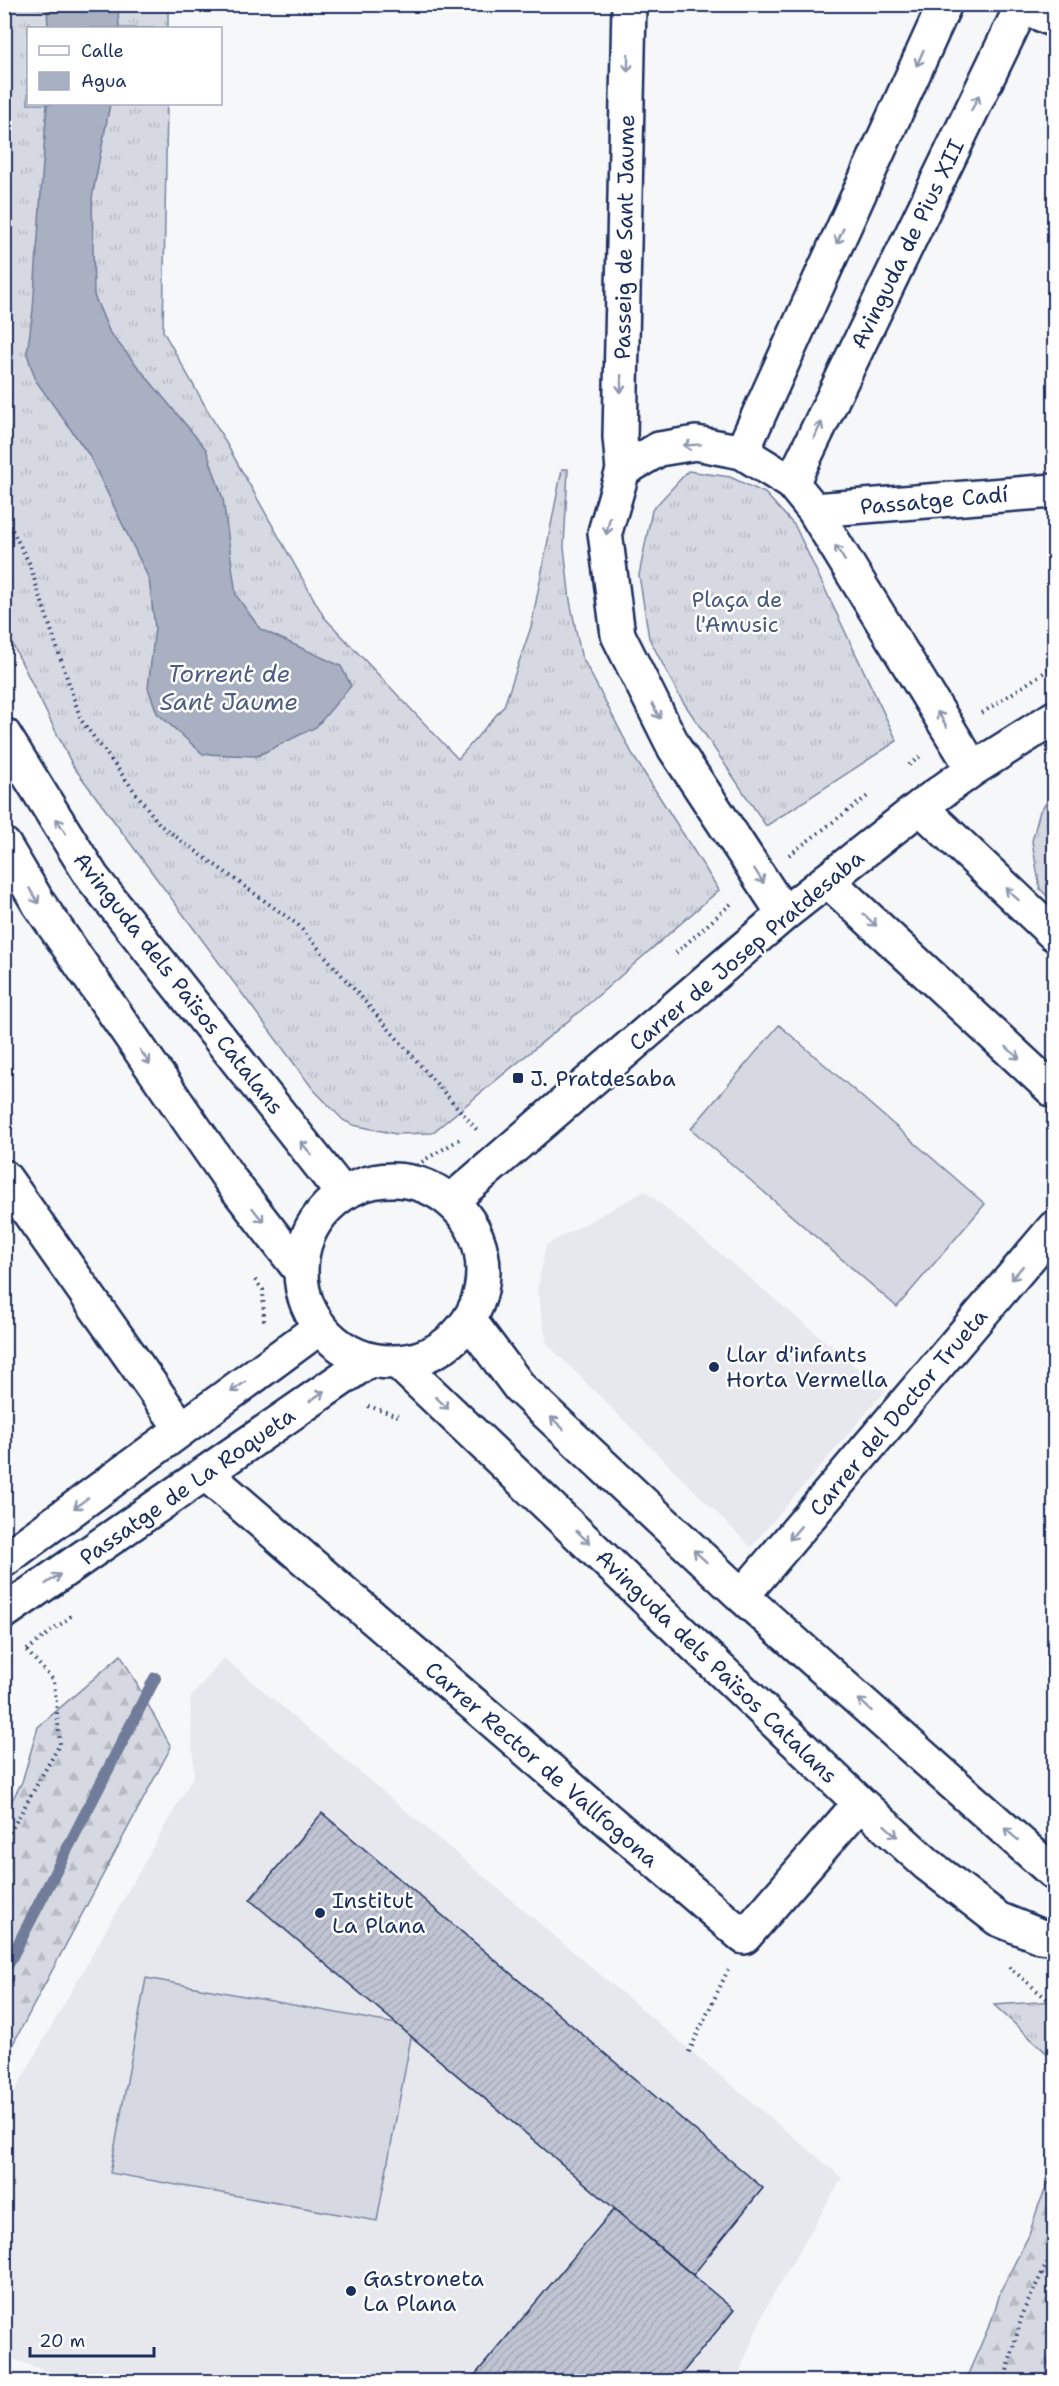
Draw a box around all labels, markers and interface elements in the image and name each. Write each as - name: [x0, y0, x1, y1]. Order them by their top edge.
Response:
- legend: [27, 27, 222, 105]
- text: Calle: [81, 39, 124, 63]
- one-way arrow: [914, 48, 926, 66]
- one-way arrow: [622, 52, 633, 72]
- text: Agua: [81, 69, 126, 93]
- one-way arrow: [970, 94, 982, 112]
- street label: Passeig de Sant Jaume: [608, 114, 641, 360]
- street label: Avinguda de Pius XII: [844, 135, 971, 354]
- one-way arrow: [834, 226, 846, 244]
- one-way arrow: [616, 373, 627, 393]
- one-way arrow: [812, 421, 824, 439]
- one-way arrow: [683, 439, 703, 450]
- street label: Passatge Cadí: [859, 480, 1009, 521]
- one-way arrow: [602, 516, 613, 535]
- one-way arrow: [834, 545, 846, 562]
- park label: Plaça de l'Amusic: [691, 585, 783, 639]
- water label: Torrent de Sant Jaume: [160, 658, 298, 718]
- one-way arrow: [650, 702, 662, 719]
- one-way arrow: [936, 711, 948, 728]
- one-way arrow: [54, 818, 66, 835]
- street label: Carrer de Josep Pratdesaba: [623, 843, 870, 1057]
- street label: Avinguda dels Països Catalans: [67, 846, 290, 1120]
- one-way arrow: [753, 868, 765, 884]
- one-way arrow: [29, 887, 41, 904]
- one-way arrow: [1005, 887, 1020, 901]
- one-way arrow: [863, 913, 878, 927]
- one-way arrow: [1005, 1045, 1020, 1059]
- one-way arrow: [139, 1048, 151, 1064]
- place label: J. Pratdesaba: [530, 1064, 676, 1093]
- marker: J. Pratdesaba: [511, 1071, 525, 1085]
- one-way arrow: [300, 1140, 313, 1156]
- one-way arrow: [251, 1207, 264, 1223]
- one-way arrow: [1010, 1265, 1023, 1281]
- street label: Carrer del Doctor Trueta: [803, 1302, 994, 1522]
- place label: Llar d'infants Horta Vermella: [726, 1340, 888, 1394]
- marker: Llar d'infants Horta Vermella: [707, 1360, 721, 1374]
- one-way arrow: [230, 1381, 246, 1393]
- one-way arrow: [309, 1390, 325, 1403]
- one-way arrow: [434, 1396, 449, 1410]
- street label: Passatge de La Roqueta: [74, 1401, 301, 1572]
- one-way arrow: [550, 1415, 565, 1430]
- one-way arrow: [73, 1496, 89, 1509]
- one-way arrow: [789, 1525, 802, 1541]
- one-way arrow: [576, 1530, 591, 1545]
- street label: Avinguda dels Països Catalans: [590, 1543, 844, 1790]
- one-way arrow: [692, 1549, 707, 1563]
- one-way arrow: [44, 1573, 60, 1585]
- street label: Carrer Rector de Vallfogona: [419, 1655, 665, 1874]
- one-way arrow: [857, 1698, 872, 1712]
- one-way arrow: [884, 1824, 899, 1839]
- one-way arrow: [1003, 1827, 1018, 1841]
- place label: Institut La Plana: [332, 1886, 425, 1940]
- marker: Institut La Plana: [313, 1906, 327, 1920]
- place label: Gastroneta La Plana: [363, 2264, 484, 2318]
- marker: Gastroneta La Plana: [344, 2284, 358, 2298]
- scale bar: [30, 2320, 154, 2358]
- text: 20 m: [39, 2329, 85, 2353]

